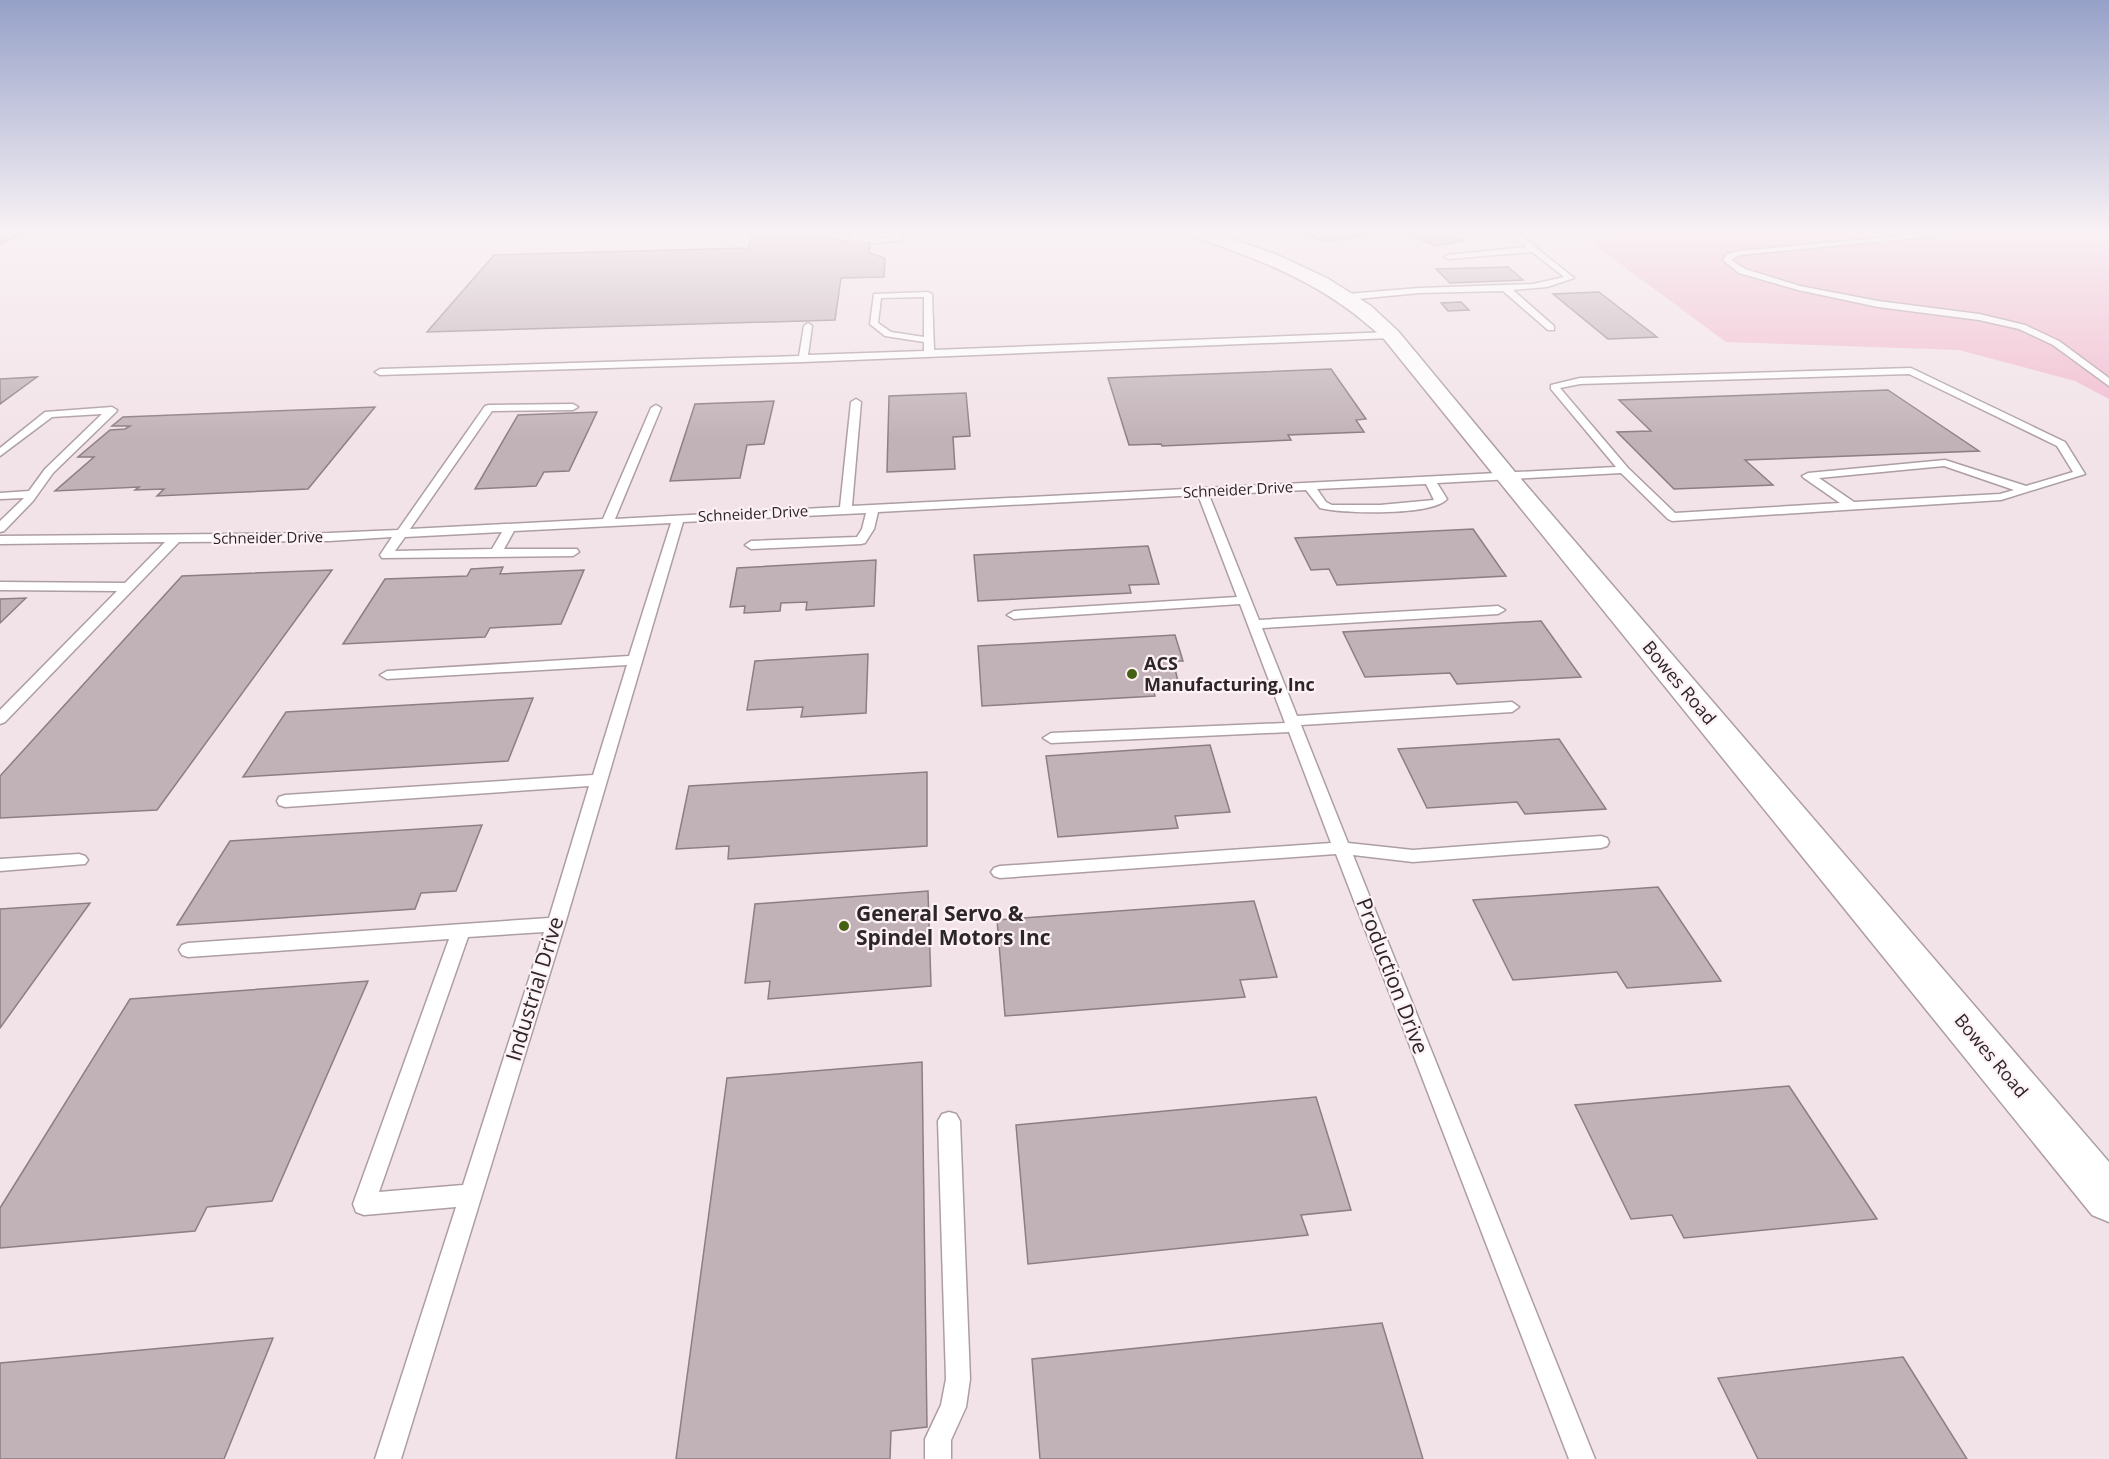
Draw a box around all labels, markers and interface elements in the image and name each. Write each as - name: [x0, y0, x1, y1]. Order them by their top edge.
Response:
- street label: Schneider Drive: [1182, 476, 1294, 502]
- street label: Schneider Drive: [697, 500, 809, 526]
- street label: Schneider Drive: [213, 526, 323, 548]
- street label: Bowes Road: [1638, 635, 1722, 729]
- place label: ACS Manufacturing, Inc: [1144, 651, 1315, 696]
- marker: ACS Manufacturing, Inc: [1125, 667, 1139, 681]
- street label: Production Drive: [1350, 894, 1436, 1058]
- place label: General Servo & Spindel Motors Inc: [856, 899, 1051, 951]
- street label: Industrial Drive: [499, 913, 569, 1064]
- marker: General Servo & Spindel Motors Inc: [837, 919, 851, 933]
- street label: Bowes Road: [1950, 1008, 2034, 1102]

